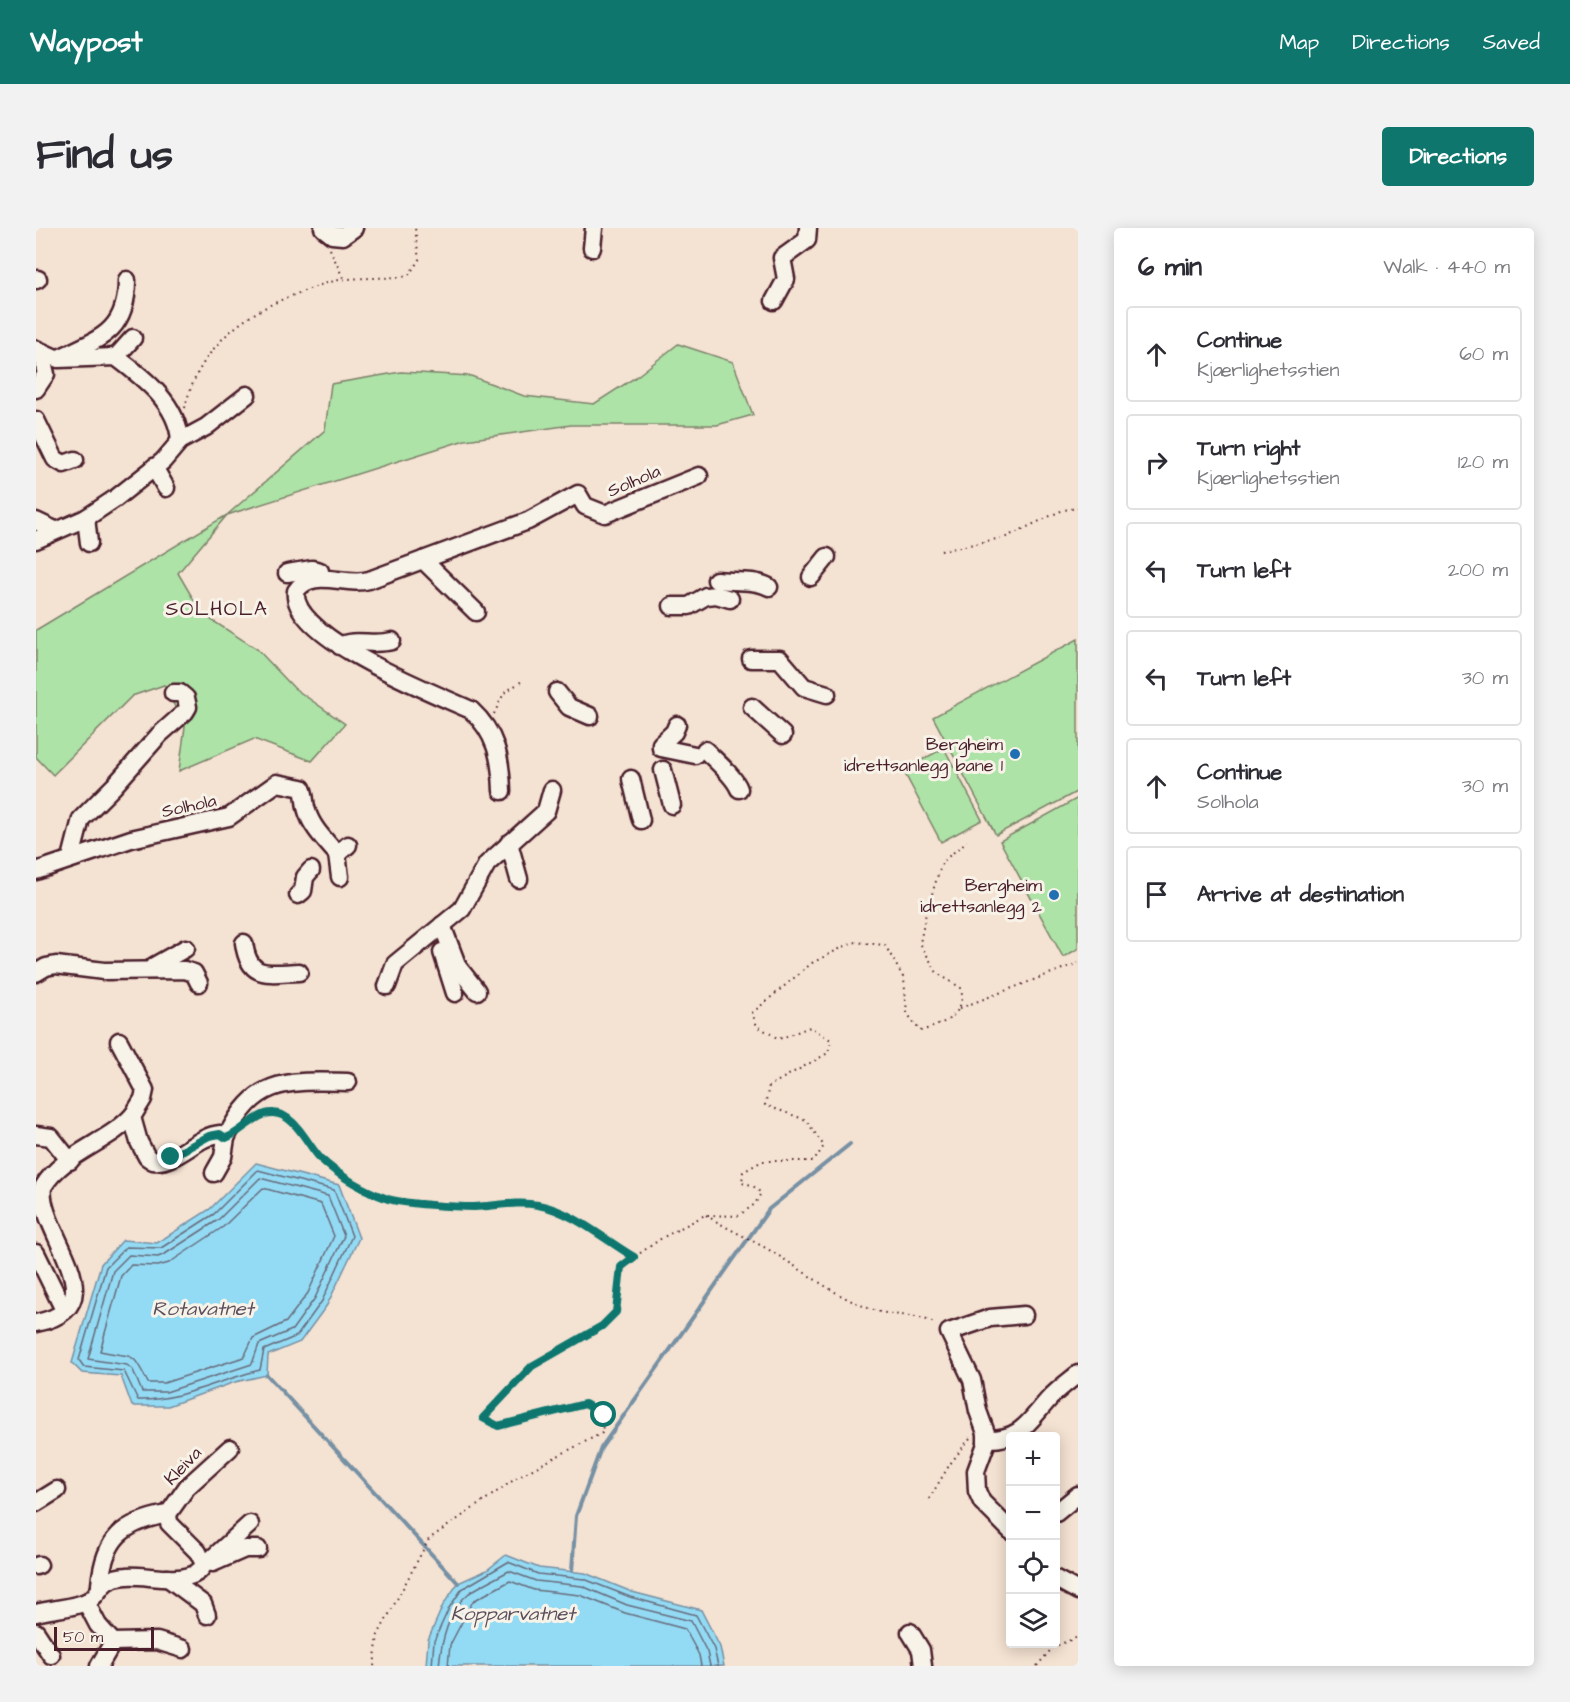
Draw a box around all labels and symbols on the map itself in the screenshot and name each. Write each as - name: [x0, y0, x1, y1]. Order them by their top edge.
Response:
- street label: Solhola: [604, 459, 664, 503]
- district label: SOLHOLA: [166, 595, 268, 623]
- place label: Bergheim idrettsanlegg bane 1: [844, 732, 1003, 779]
- marker: Bergheim idrettsanlegg bane 1: [1008, 747, 1022, 761]
- street label: Solhola: [159, 788, 219, 824]
- place label: Bergheim idrettsanlegg 2: [920, 873, 1043, 920]
- marker: Bergheim idrettsanlegg 2: [1047, 888, 1061, 902]
- route end: [157, 1143, 183, 1169]
- water label: Rotavatnet: [152, 1295, 256, 1323]
- route start: [590, 1401, 616, 1427]
- street label: Kleiva: [158, 1441, 208, 1491]
- water label: Kopparvatnet: [451, 1600, 577, 1628]
- scale bar: [54, 1624, 154, 1652]

